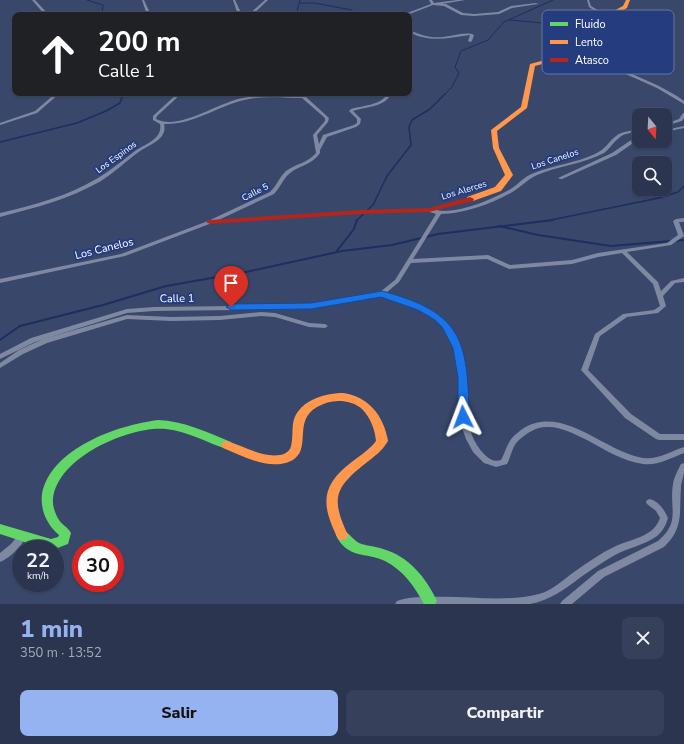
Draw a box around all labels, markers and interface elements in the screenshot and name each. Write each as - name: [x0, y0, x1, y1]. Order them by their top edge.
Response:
- legend: [542, 10, 674, 74]
- text: Fluido: [575, 17, 606, 32]
- text: 200 m: [98, 23, 181, 61]
- icon: ahead: [32, 28, 84, 80]
- text: Lento: [575, 35, 603, 50]
- text: Atasco: [575, 53, 609, 68]
- text: Calle 1: [98, 59, 155, 83]
- north arrow: [632, 108, 672, 148]
- map controls: [632, 108, 672, 196]
- street label: Los Espinos: [93, 138, 139, 176]
- street label: Los Canelos: [530, 146, 580, 172]
- button: search: [632, 156, 672, 196]
- street label: Los Alerces: [440, 177, 488, 203]
- street label: Calle 5: [240, 180, 270, 204]
- street label: Los Canelos: [73, 234, 135, 263]
- pin: [214, 266, 248, 307]
- icon: arrive: [220, 272, 242, 294]
- street label: Calle 1: [159, 291, 195, 306]
- position arrow: [442, 396, 484, 438]
- speed limit sign: 30: [72, 540, 124, 592]
- text: 22: [26, 547, 50, 574]
- text: km/h: [27, 569, 49, 583]
- text: 1 min: [20, 613, 83, 645]
- button: close: [622, 617, 664, 659]
- text: 350 m · 13:52: [20, 644, 102, 662]
- button: Salir: [20, 690, 338, 736]
- button: Compartir: [346, 690, 664, 736]

